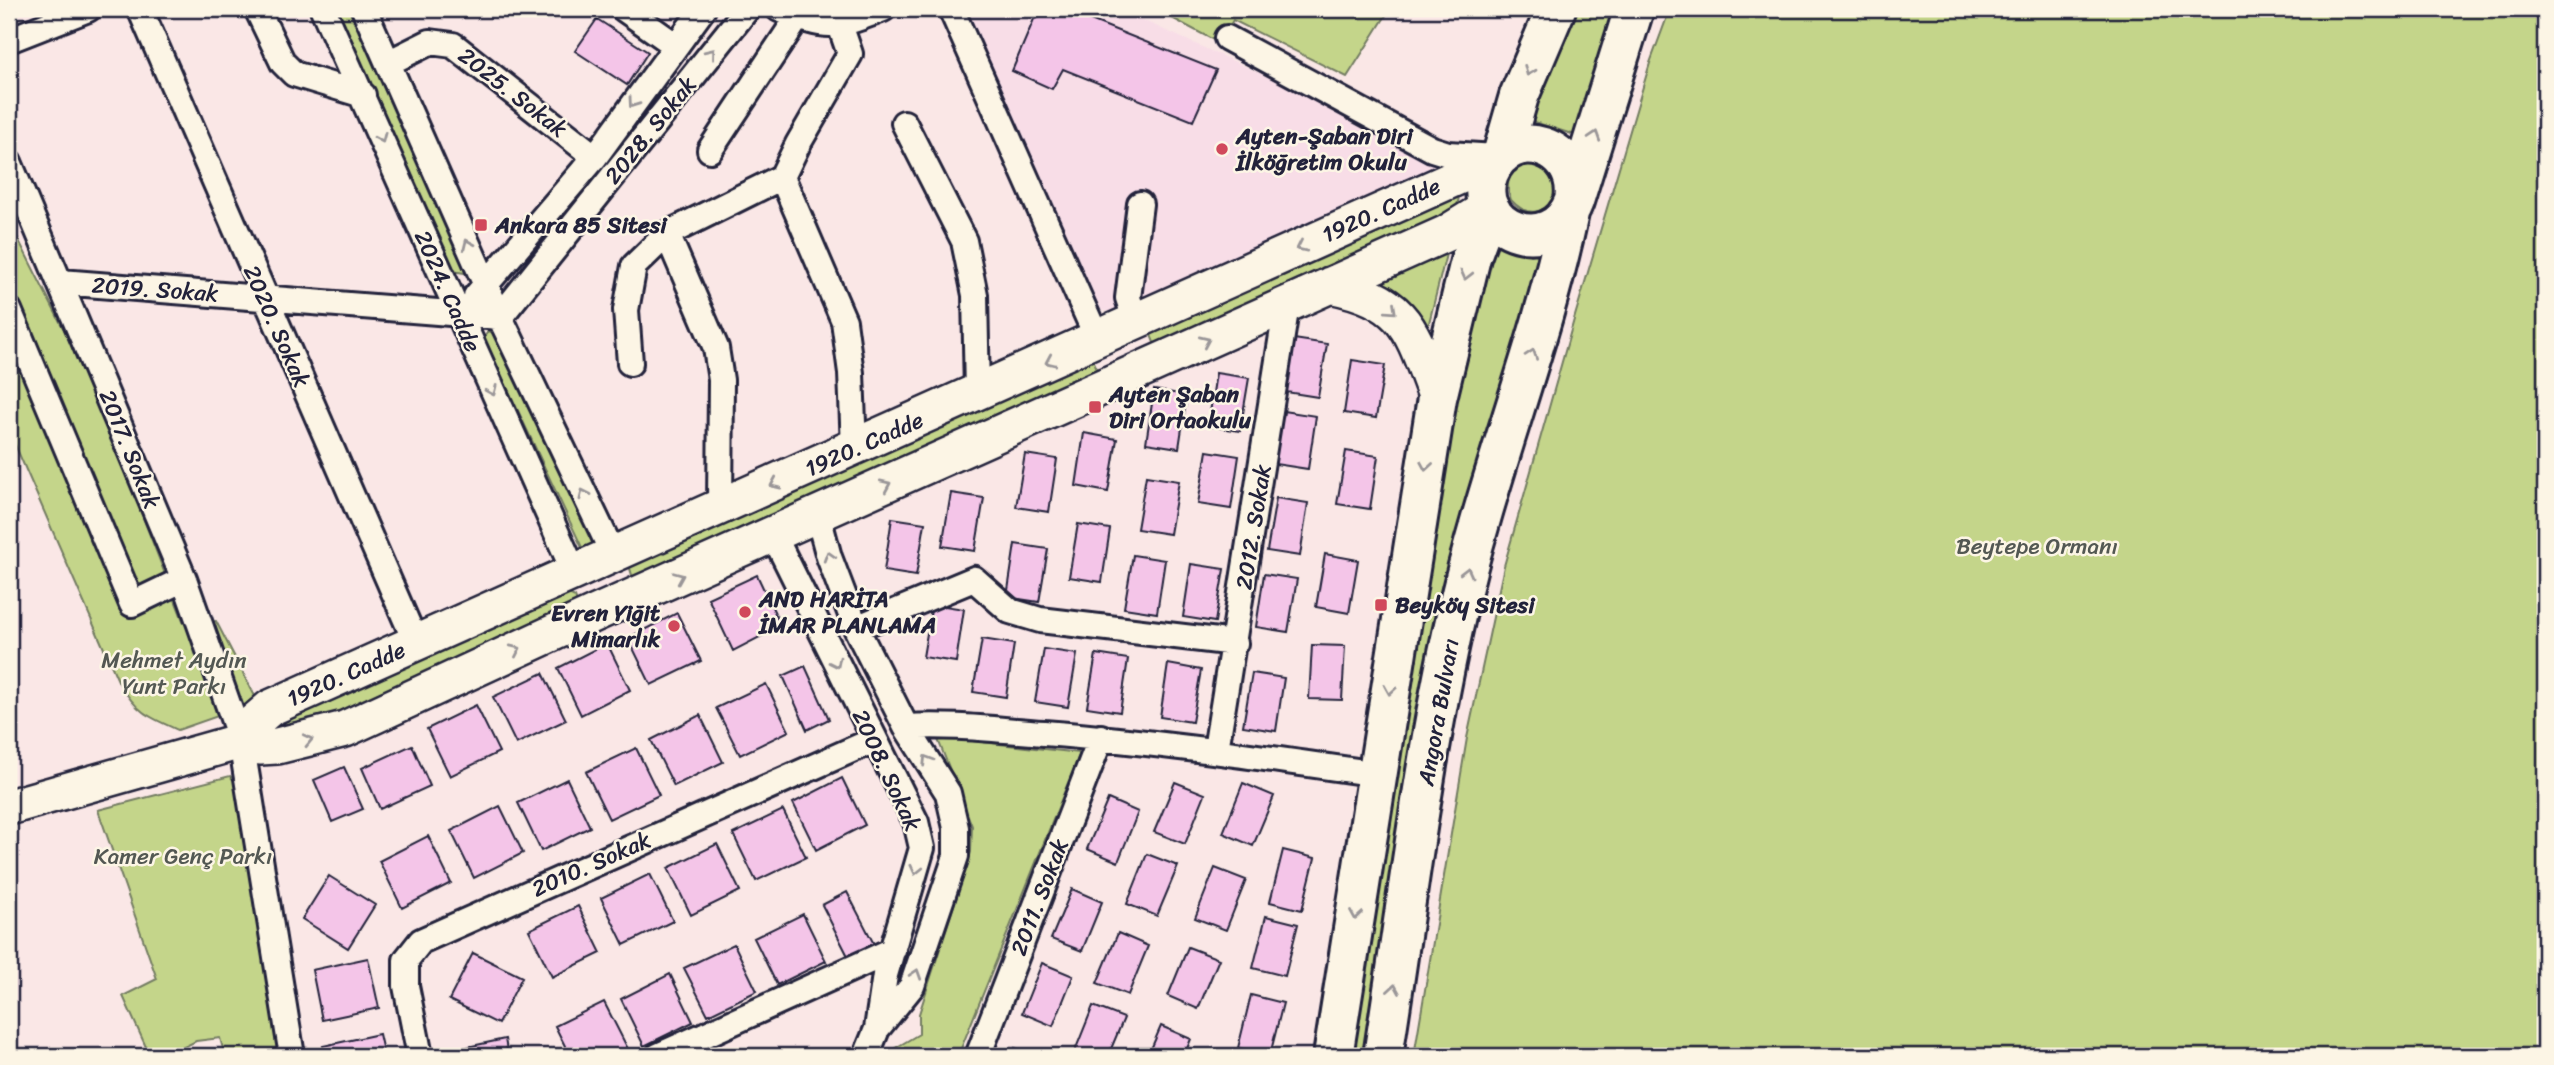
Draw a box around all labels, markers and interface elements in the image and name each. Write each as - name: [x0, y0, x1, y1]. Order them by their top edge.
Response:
- street label: 2025. Sokak: [449, 36, 577, 149]
- one-way arrow: [703, 49, 716, 61]
- one-way arrow: [1523, 64, 1537, 76]
- street label: 2028. Sokak: [594, 67, 707, 194]
- one-way arrow: [629, 95, 641, 108]
- place label: Ayten-Şaban Diri İlköğretim Okulu: [1235, 116, 1414, 183]
- one-way arrow: [1587, 130, 1602, 142]
- one-way arrow: [373, 131, 387, 143]
- marker: Ayten-Şaban Diri İlköğretim Okulu: [1214, 141, 1230, 157]
- street label: 1920. Cadde: [1315, 166, 1448, 255]
- place label: Ankara 85 Sitesi: [494, 205, 668, 246]
- marker: Ankara 85 Sitesi: [473, 217, 489, 233]
- street label: 2024. Cadde: [402, 223, 493, 359]
- one-way arrow: [1296, 238, 1308, 252]
- one-way arrow: [462, 239, 476, 251]
- street label: 2020. Sokak: [231, 258, 322, 394]
- street label: 2019. Sokak: [90, 265, 220, 314]
- one-way arrow: [1460, 269, 1475, 281]
- one-way arrow: [1384, 302, 1397, 314]
- one-way arrow: [1198, 335, 1211, 349]
- one-way arrow: [1524, 348, 1539, 360]
- one-way arrow: [1044, 353, 1057, 367]
- place label: Ayten Şaban Diri Ortaokulu: [1108, 374, 1252, 441]
- street label: 2017. Sokak: [87, 383, 172, 515]
- one-way arrow: [484, 384, 498, 396]
- marker: Ayten Şaban Diri Ortaokulu: [1087, 399, 1103, 415]
- street label: 1920. Cadde: [798, 400, 931, 489]
- one-way arrow: [1419, 460, 1434, 472]
- street label: 2012. Sokak: [1223, 462, 1284, 593]
- one-way arrow: [770, 476, 782, 490]
- one-way arrow: [879, 479, 892, 493]
- one-way arrow: [579, 489, 593, 502]
- park label: Beytepe Ormanı: [1956, 526, 2118, 567]
- one-way arrow: [823, 550, 837, 562]
- one-way arrow: [1459, 566, 1473, 578]
- one-way arrow: [671, 571, 684, 585]
- place label: AND HARİTA İMAR PLANLAMA: [758, 579, 936, 646]
- place label: Beyköy Sitesi: [1395, 585, 1536, 626]
- place label: Evren Yiğit Mimarlık: [551, 593, 661, 660]
- marker: Beyköy Sitesi: [1373, 597, 1389, 613]
- marker: AND HARİTA İMAR PLANLAMA: [737, 604, 753, 620]
- marker: Evren Yiğit Mimarlık: [666, 618, 682, 634]
- street label: 1920. Cadde: [280, 630, 413, 719]
- street label: Angora Bulvarı: [1405, 635, 1472, 790]
- park label: Mehmet Aydın Yunt Parkı: [101, 640, 247, 707]
- one-way arrow: [509, 644, 521, 658]
- one-way arrow: [828, 656, 842, 668]
- one-way arrow: [1383, 685, 1398, 696]
- street label: 2008. Sokak: [840, 702, 933, 838]
- one-way arrow: [302, 734, 314, 748]
- one-way arrow: [923, 755, 936, 768]
- street label: 2010. Sokak: [525, 820, 658, 909]
- street label: 2011. Sokak: [998, 833, 1081, 962]
- park label: Kamer Genç Parkı: [94, 836, 272, 877]
- one-way arrow: [910, 864, 925, 876]
- one-way arrow: [1349, 909, 1364, 921]
- one-way arrow: [908, 969, 922, 981]
- one-way arrow: [1386, 983, 1401, 995]

